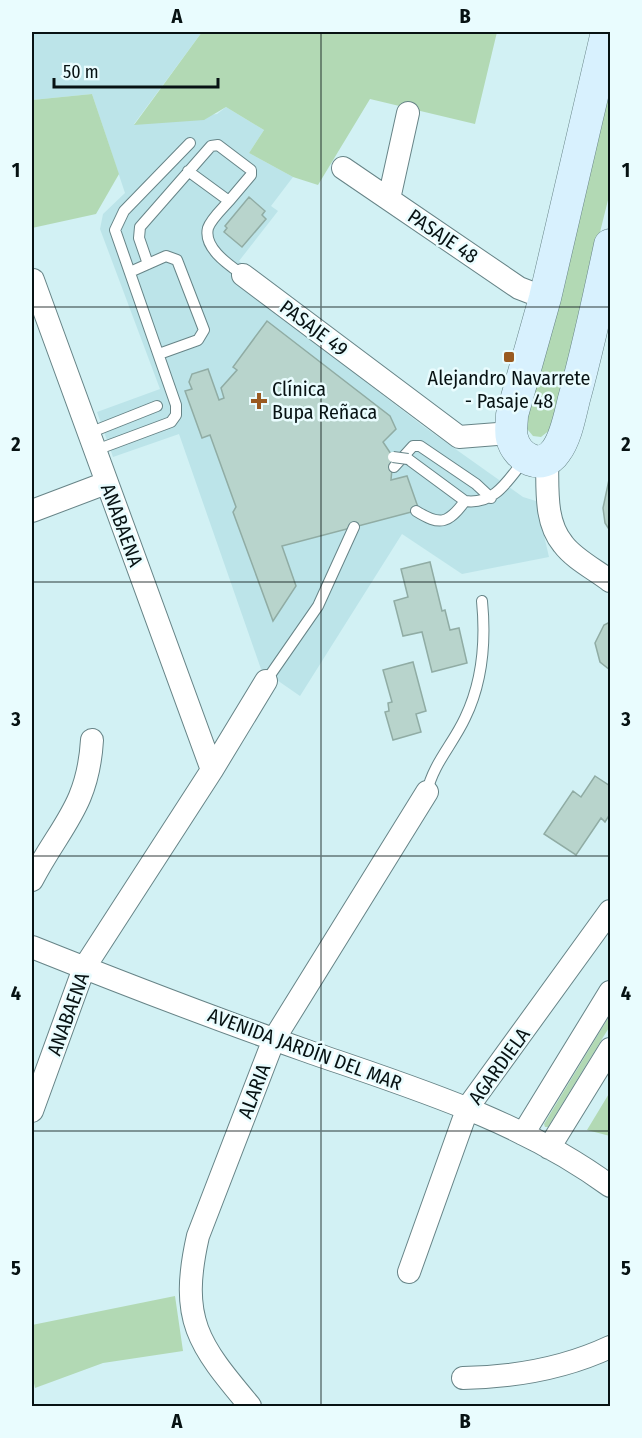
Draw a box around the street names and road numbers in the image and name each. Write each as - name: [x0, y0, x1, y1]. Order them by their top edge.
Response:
- street label: PASAJE 48: [403, 204, 483, 268]
- street label: PASAJE 49: [275, 295, 353, 361]
- street label: ANABAENA: [96, 480, 148, 570]
- street label: ANABAENA: [42, 969, 94, 1059]
- street label: AVENIDA JARDÍN DEL MAR: [205, 1003, 405, 1095]
- street label: AGARDIELA: [463, 1023, 535, 1109]
- street label: ALARIA: [233, 1060, 276, 1122]

